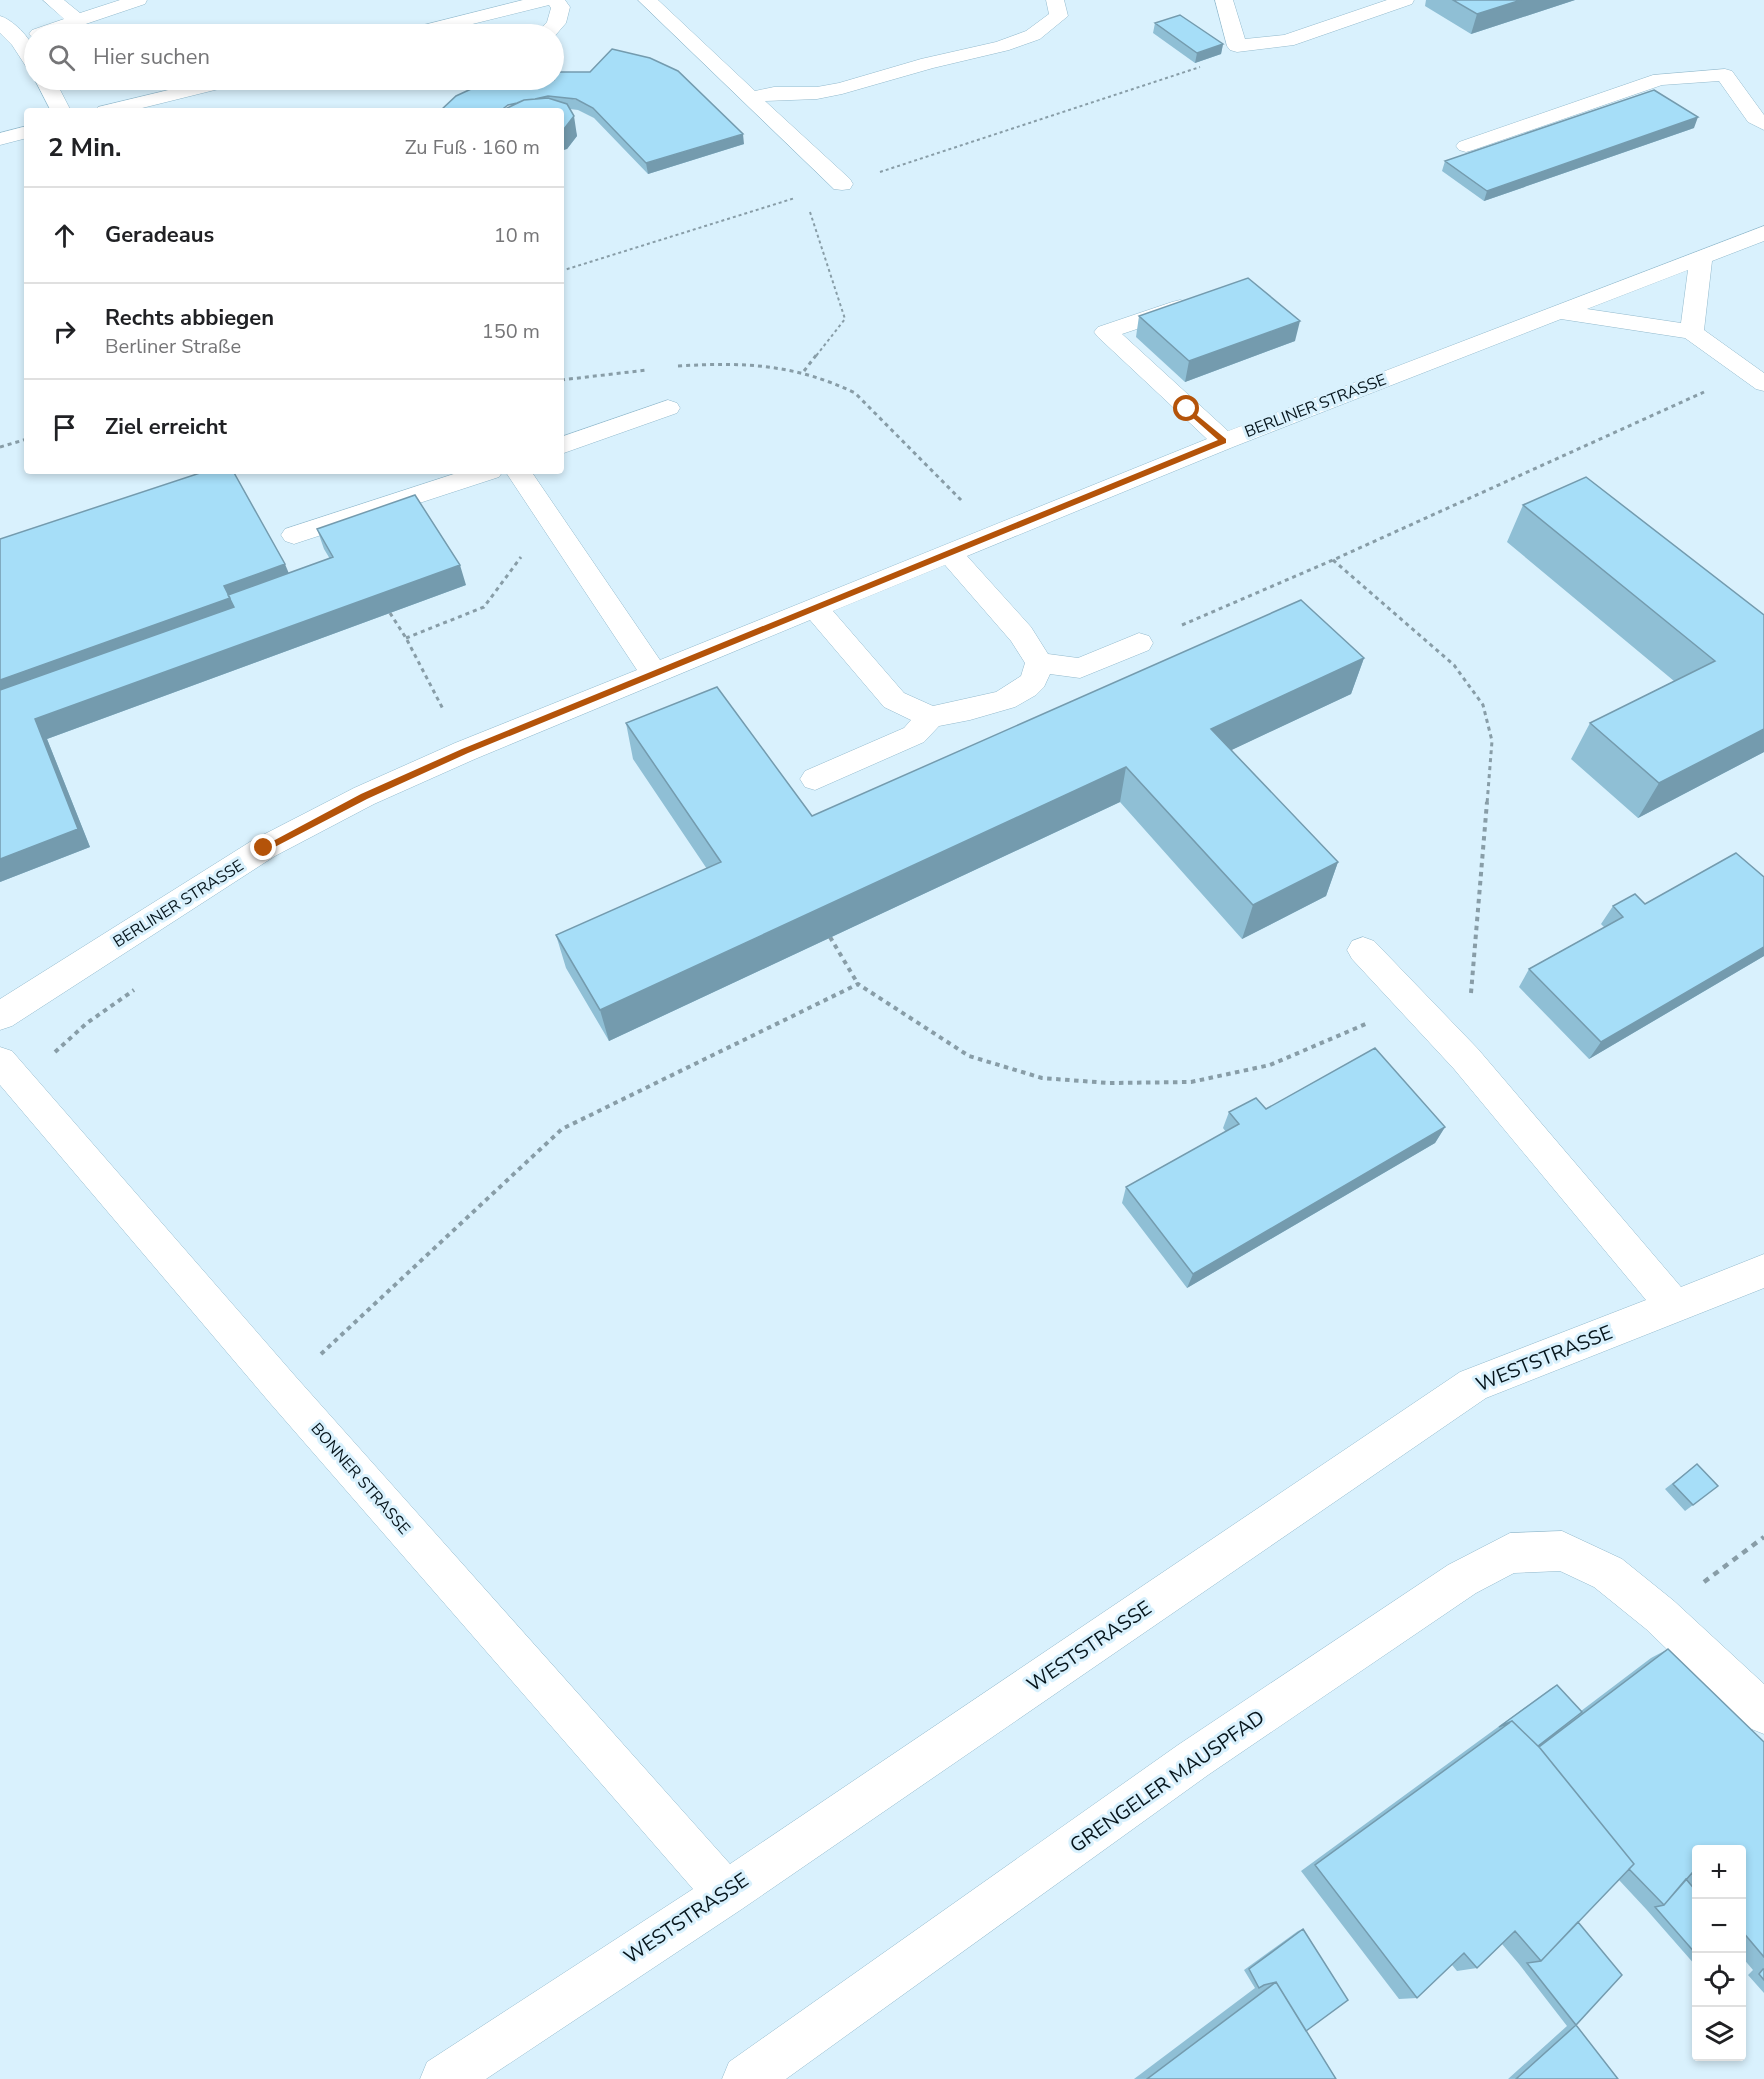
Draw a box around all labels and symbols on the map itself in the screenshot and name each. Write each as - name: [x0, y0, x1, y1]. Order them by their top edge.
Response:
- street label: BERLINER STRASSE: [1241, 369, 1389, 443]
- route start: [1173, 395, 1199, 421]
- route end: [250, 834, 276, 860]
- street label: BERLINER STRASSE: [109, 855, 248, 953]
- street label: WESTSTRASSE: [1472, 1319, 1616, 1398]
- street label: BONNER STRASSE: [306, 1418, 415, 1539]
- street label: WESTSTRASSE: [1022, 1595, 1157, 1698]
- street label: GRENGELER MAUSPFAD: [1065, 1704, 1270, 1859]
- street label: WESTSTRASSE: [619, 1867, 754, 1970]

